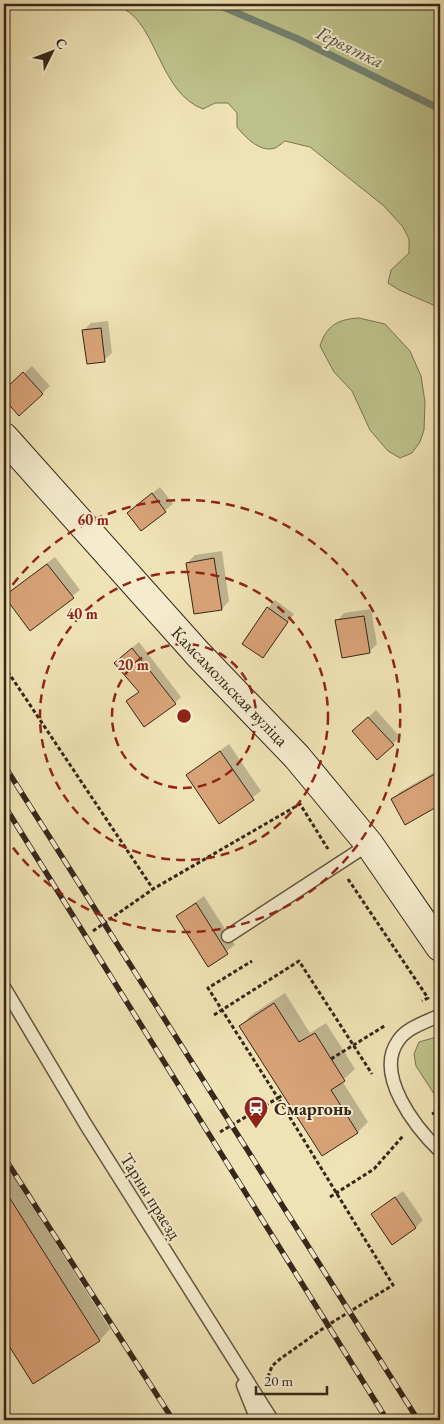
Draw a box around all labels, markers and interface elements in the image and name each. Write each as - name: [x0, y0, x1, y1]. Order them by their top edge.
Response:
- water label: Гервятка: [311, 20, 388, 74]
- north arrow: [28, 28, 78, 78]
- text: С: [52, 34, 72, 53]
- text: 60 m: [77, 510, 109, 529]
- text: 40 m: [66, 604, 98, 623]
- street label: Камсамольская вуліца: [167, 621, 294, 752]
- text: 20 m: [117, 655, 149, 674]
- centre of rings: [175, 707, 193, 725]
- station icon: Смаргонь: [243, 1095, 269, 1129]
- place label: Смаргонь: [274, 1097, 352, 1120]
- street label: Тарны праезд: [115, 1148, 187, 1244]
- scale bar: [256, 1364, 328, 1396]
- text: 20 m: [264, 1371, 293, 1390]

